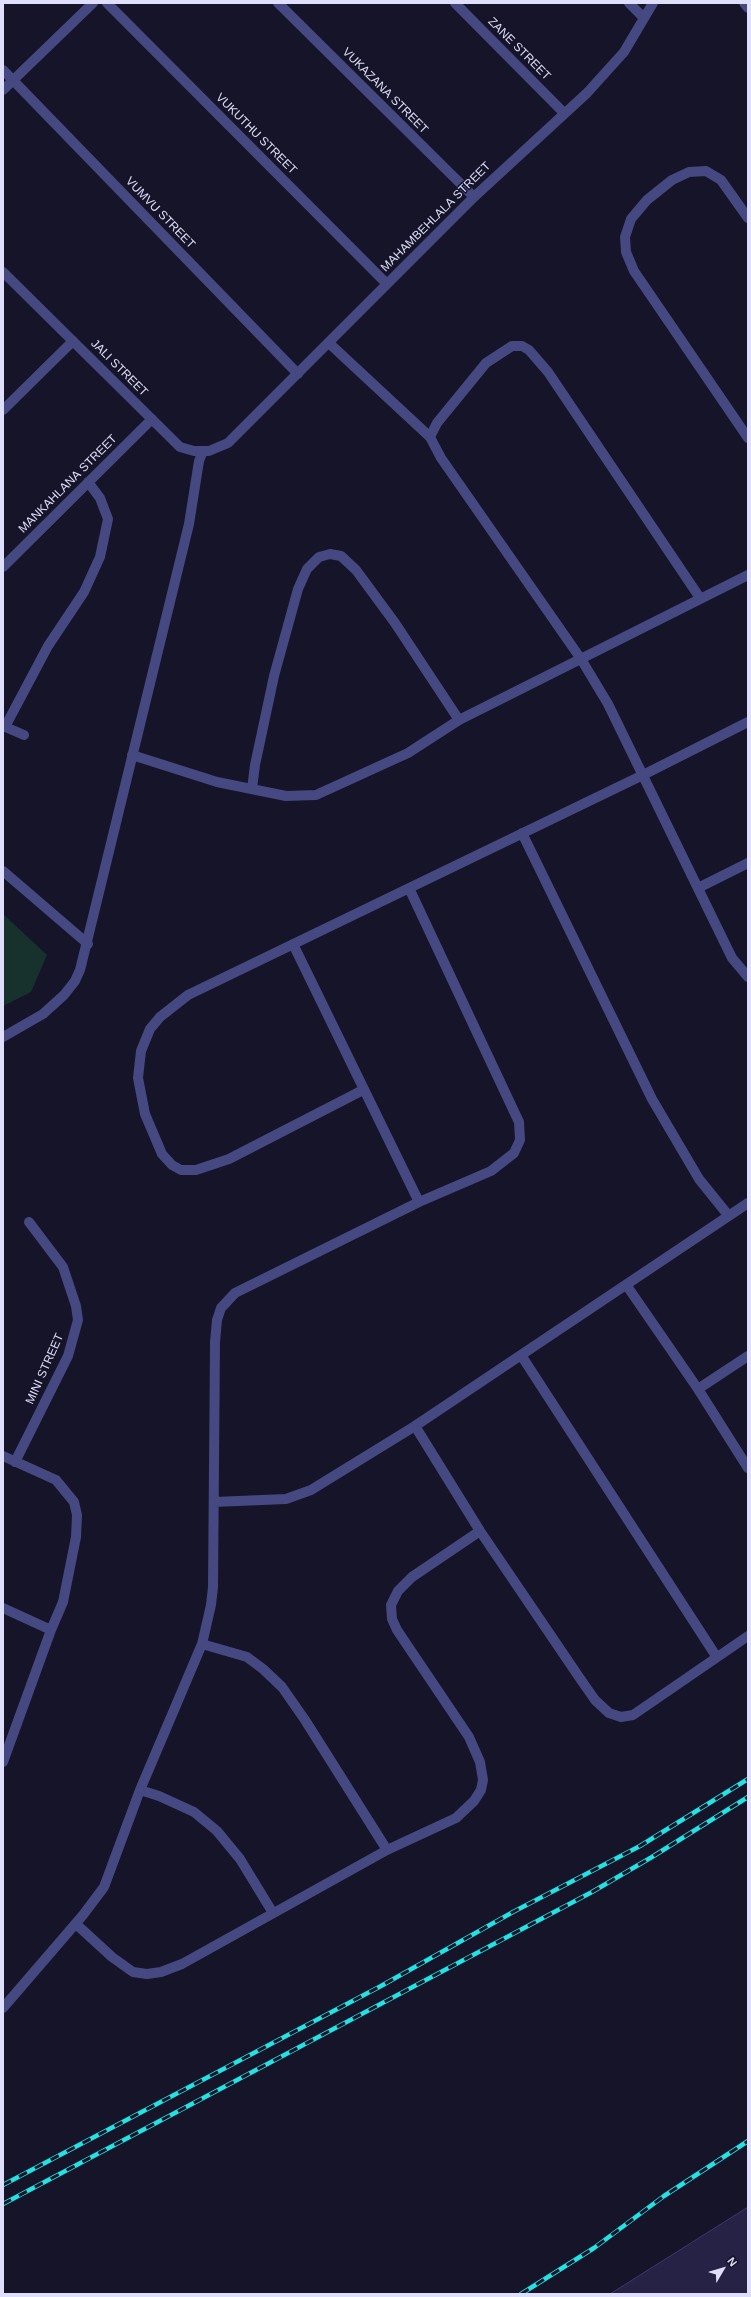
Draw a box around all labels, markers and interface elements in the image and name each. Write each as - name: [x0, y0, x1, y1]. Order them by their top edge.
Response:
- street label: ZANE STREET: [485, 15, 553, 83]
- street label: VUKAZANA STREET: [339, 45, 431, 137]
- street label: VUKUTHU STREET: [212, 90, 300, 178]
- street label: MAHAMBEHLALA STREET: [378, 159, 494, 275]
- street label: VUMVU STREET: [122, 174, 198, 252]
- street label: JALI STREET: [88, 337, 150, 399]
- street label: MANKAHLANA STREET: [16, 432, 120, 536]
- street label: MINI STREET: [23, 1331, 67, 1407]
- north arrow: [703, 2249, 743, 2289]
- text: N: [725, 2255, 740, 2268]

